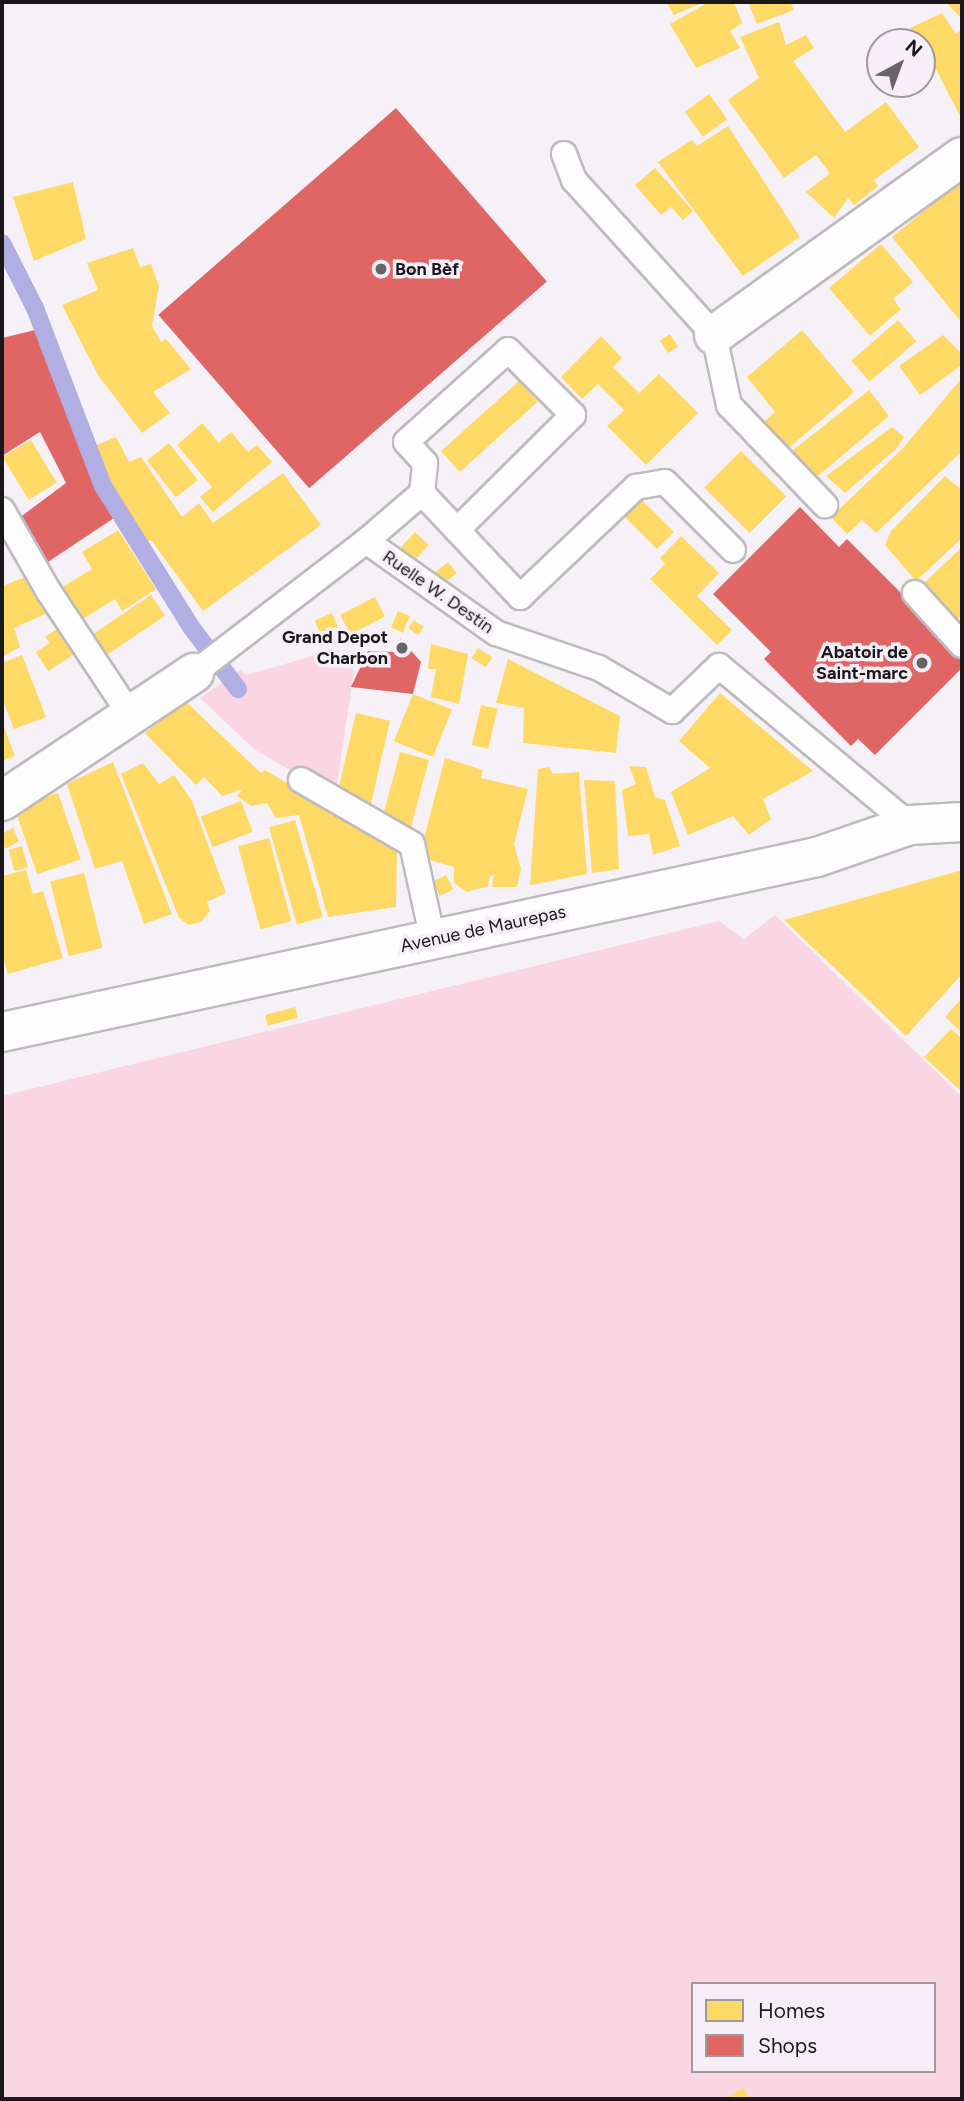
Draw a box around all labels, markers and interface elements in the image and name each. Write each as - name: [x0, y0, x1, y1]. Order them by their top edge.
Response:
- north arrow: [866, 28, 936, 98]
- text: N: [901, 35, 927, 62]
- place label: Bon Bèf: [395, 258, 459, 280]
- marker: Bon Bèf: [373, 261, 389, 277]
- street label: Ruelle W. Destin: [378, 546, 498, 638]
- place label: Grand Depot Charbon: [282, 627, 388, 670]
- marker: Grand Depot Charbon: [394, 640, 410, 656]
- place label: Abatoir de Saint-marc: [816, 642, 908, 684]
- marker: Abatoir de Saint-marc: [914, 655, 930, 671]
- street label: Avenue de Maurepas: [398, 901, 568, 957]
- legend: [691, 1982, 936, 2073]
- text: Homes: [758, 1998, 825, 2023]
- text: Shops: [758, 2033, 817, 2058]

